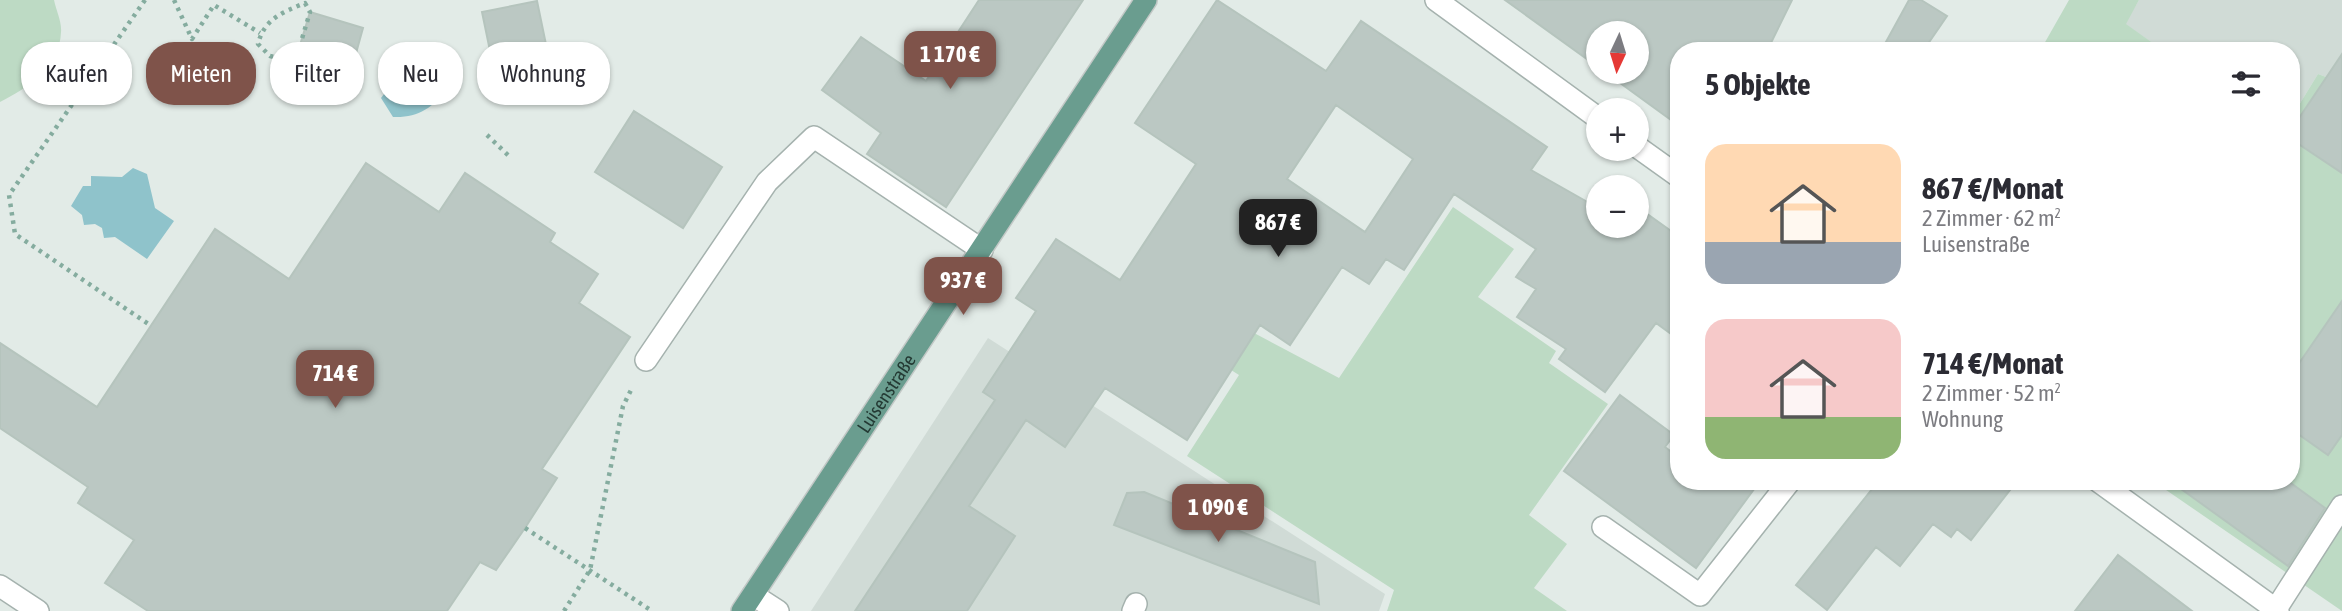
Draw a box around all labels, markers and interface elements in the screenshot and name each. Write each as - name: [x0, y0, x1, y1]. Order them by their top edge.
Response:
- north arrow: [1586, 21, 1648, 84]
- map controls: [1586, 21, 1649, 238]
- pin: 1 170 €: [885, 32, 1015, 91]
- text: 1 170 €: [920, 41, 980, 67]
- chip: Kaufen: [21, 42, 132, 105]
- chip: Mieten: [146, 42, 256, 105]
- chip: Filter: [270, 42, 364, 105]
- chip: Neu: [378, 42, 463, 105]
- chip: Wohnung: [477, 42, 610, 105]
- icon: filters: [2227, 65, 2265, 103]
- text: 5 Objekte: [1705, 67, 1811, 101]
- button: +: [1586, 98, 1649, 161]
- text: 867 €/Monat: [1922, 171, 2063, 205]
- icon: home: [1761, 172, 1845, 256]
- button: −: [1586, 175, 1649, 238]
- pin: 867 €: [1229, 200, 1327, 259]
- text: 2 Zimmer · 62 m²: [1922, 205, 2061, 231]
- text: 867 €: [1255, 209, 1301, 235]
- text: Luisenstraße: [1922, 231, 2030, 257]
- pin: 937 €: [914, 258, 1012, 317]
- text: 937 €: [940, 267, 986, 293]
- text: 714 €/Monat: [1922, 346, 2063, 380]
- icon: home: [1761, 347, 1845, 431]
- pin: 714 €: [286, 350, 384, 410]
- street label: Luisenstraße: [852, 350, 920, 437]
- text: 714 €: [312, 360, 358, 386]
- text: 2 Zimmer · 52 m²: [1922, 380, 2061, 406]
- text: Wohnung: [1922, 406, 2003, 432]
- pin: 1 090 €: [1153, 484, 1283, 544]
- text: 1 090 €: [1188, 494, 1248, 520]

